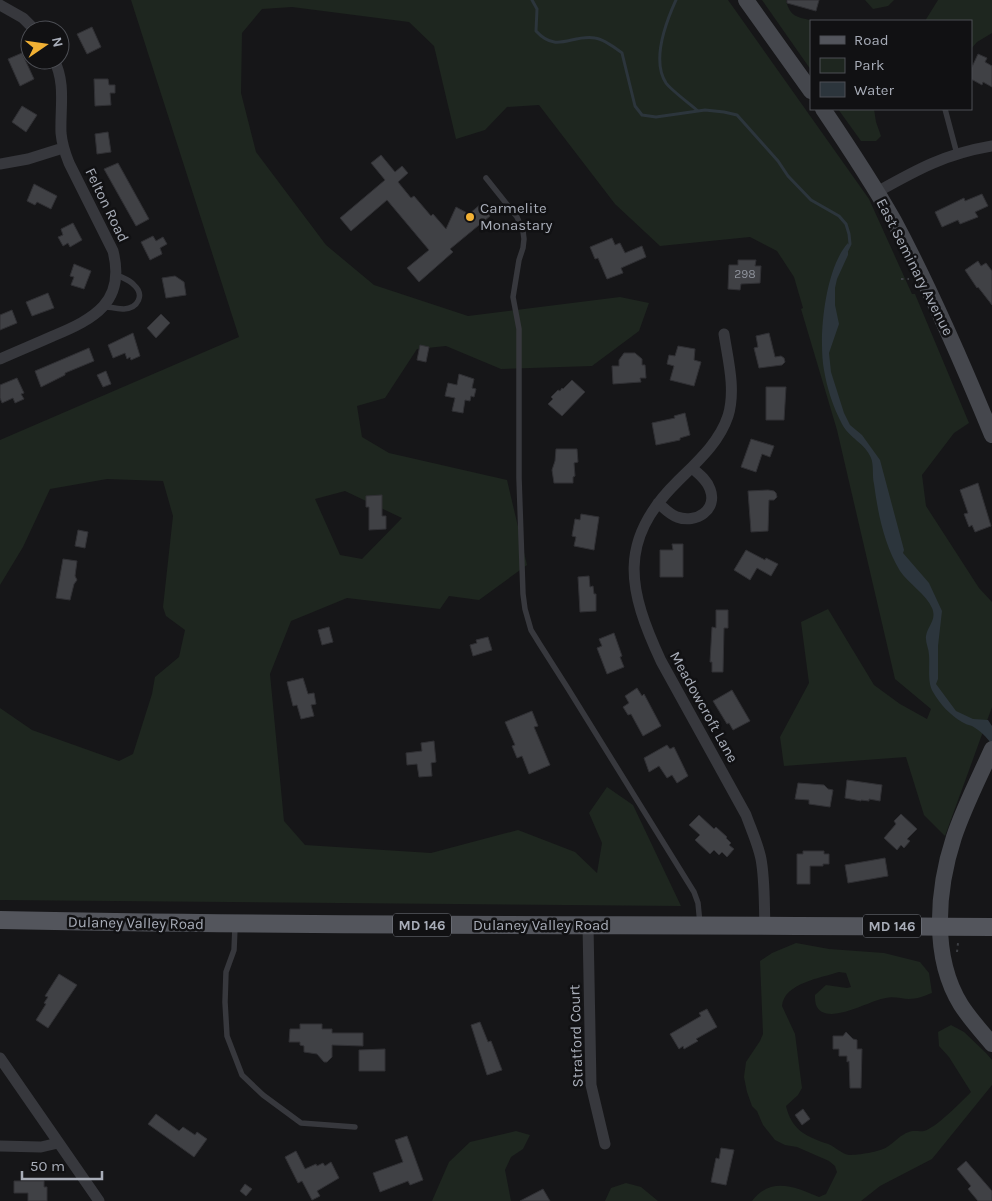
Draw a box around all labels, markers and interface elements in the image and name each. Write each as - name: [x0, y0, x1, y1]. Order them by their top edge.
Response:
- north arrow: [20, 20, 70, 70]
- legend: [810, 20, 972, 110]
- text: Road: [854, 31, 889, 49]
- text: N: [48, 35, 67, 49]
- text: Park: [854, 56, 884, 74]
- text: Water: [854, 81, 895, 99]
- street label: Felton Road: [81, 165, 133, 245]
- street label: East Seminary Avenue: [873, 195, 957, 339]
- place label: Carmelite Monastary: [480, 199, 552, 234]
- marker: Carmelite Monastary: [464, 211, 476, 223]
- house number: 298: [734, 267, 756, 281]
- street label: Meadowcroft Lane: [666, 648, 742, 766]
- street label: Dulaney Valley Road: [68, 913, 204, 933]
- road number: MD 146: [393, 914, 451, 936]
- road number: MD 146: [863, 914, 921, 938]
- street label: Dulaney Valley Road: [473, 916, 609, 934]
- street label: Stratford Court: [565, 984, 587, 1088]
- scale bar: [22, 1148, 102, 1180]
- text: 50 m: [30, 1157, 65, 1175]

